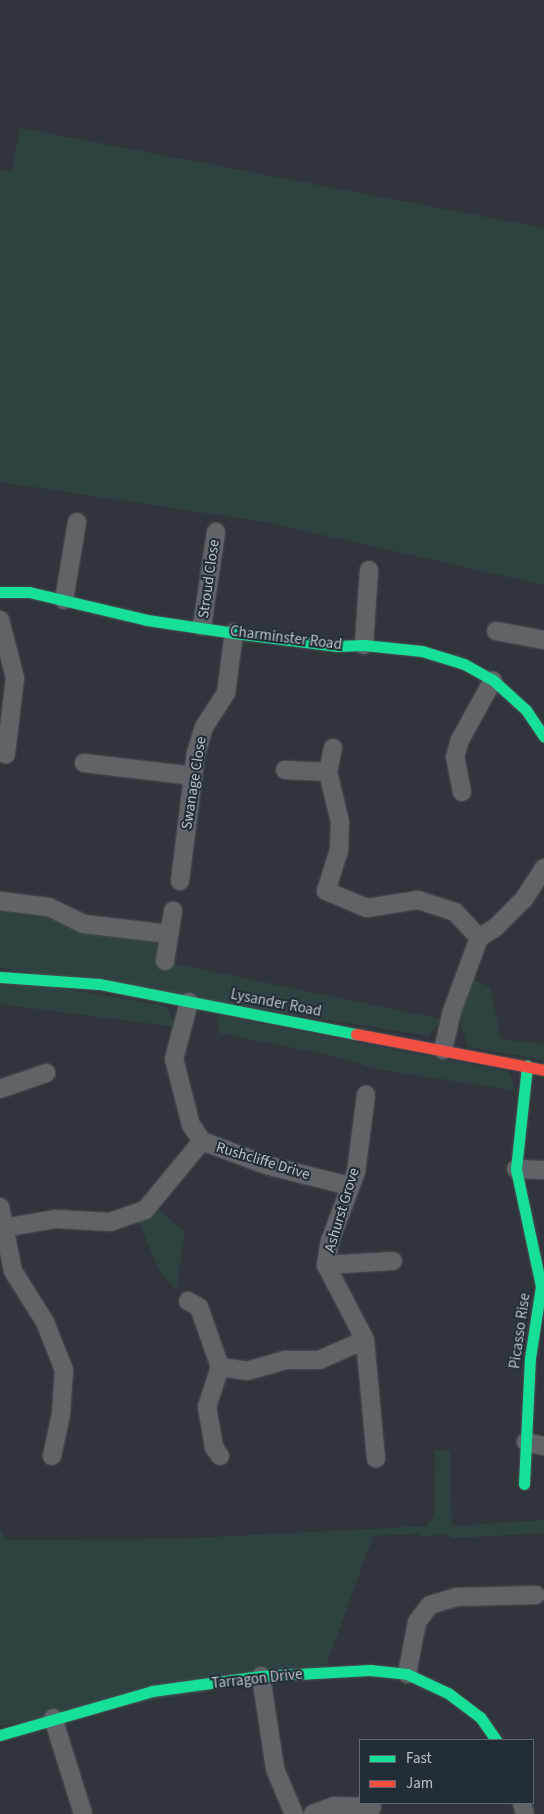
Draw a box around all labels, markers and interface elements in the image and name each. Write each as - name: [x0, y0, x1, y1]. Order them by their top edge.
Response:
- street label: Stroud Close: [195, 538, 223, 620]
- street label: Charminster Road: [229, 622, 343, 654]
- street label: Swanage Close: [178, 735, 210, 831]
- street label: Lysander Road: [229, 985, 323, 1021]
- street label: Rushcliffe Drive: [214, 1138, 312, 1184]
- street label: Ashurst Grove: [321, 1166, 363, 1254]
- street label: Picasso Rise: [506, 1292, 534, 1370]
- street label: Tarragon Drive: [211, 1665, 303, 1693]
- legend: [359, 1739, 534, 1804]
- text: Fast: [406, 1748, 432, 1769]
- text: Jam: [406, 1773, 433, 1794]

